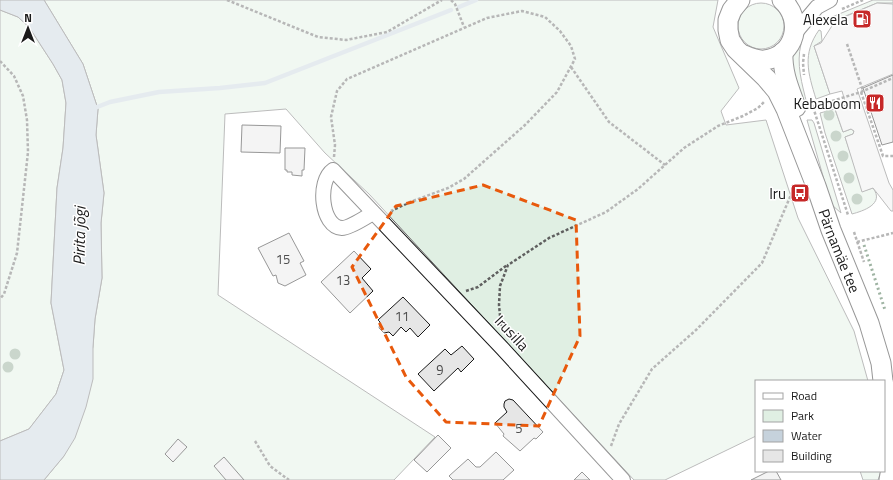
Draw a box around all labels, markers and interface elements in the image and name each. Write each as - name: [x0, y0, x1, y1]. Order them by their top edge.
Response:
- north arrow: [8, 8, 48, 48]
- place label: Alexela: [803, 8, 848, 31]
- fuel station icon: Alexela: [851, 8, 873, 30]
- text: N: [24, 10, 32, 26]
- place label: Kebaboom: [793, 92, 861, 115]
- restaurant icon: Kebaboom: [864, 92, 886, 114]
- place label: Iru: [769, 182, 786, 205]
- bus stop icon: Iru: [789, 182, 811, 204]
- water label: Pirita jõgi: [66, 205, 92, 266]
- street label: Pärnamäe tee: [813, 206, 867, 296]
- house number: 15: [276, 249, 290, 269]
- house number: 13: [336, 270, 350, 290]
- house number: 11: [395, 306, 409, 326]
- street label: Irusilla: [489, 310, 535, 356]
- house number: 9: [436, 360, 444, 380]
- legend: [755, 380, 885, 472]
- text: Road: [791, 386, 817, 405]
- text: Park: [791, 406, 814, 425]
- house number: 5: [515, 418, 523, 438]
- text: Water: [791, 426, 822, 445]
- text: Building: [791, 446, 832, 465]

